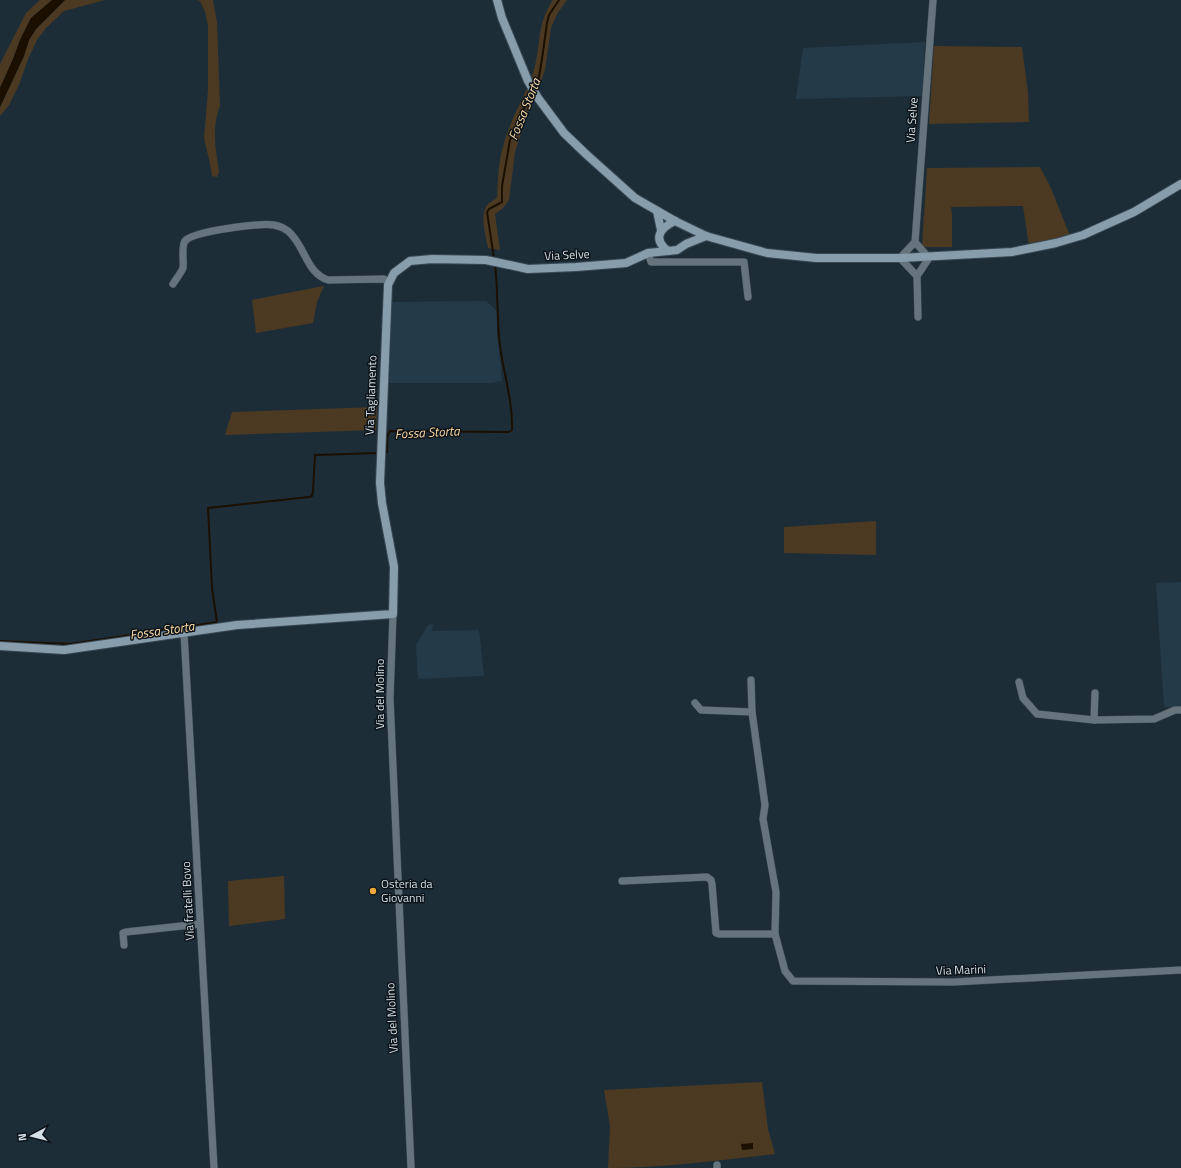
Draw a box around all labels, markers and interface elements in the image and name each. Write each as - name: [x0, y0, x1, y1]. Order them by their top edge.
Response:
- water label: Fossa Storta: [503, 74, 546, 143]
- street label: Via Selve: [900, 97, 923, 143]
- street label: Via Selve: [544, 244, 590, 265]
- street label: Via Tagliamento: [360, 355, 381, 435]
- water label: Fossa Storta: [394, 420, 461, 444]
- water label: Fossa Storta: [129, 615, 197, 644]
- street label: Via del Molino: [370, 659, 389, 729]
- street label: Via fratelli Bovo: [176, 861, 199, 941]
- place label: Osteria da Giovanni: [381, 874, 433, 907]
- marker: Osteria da Giovanni: [368, 886, 378, 896]
- street label: Via Marini: [936, 959, 986, 980]
- street label: Via del Molino: [380, 982, 403, 1054]
- north arrow: [12, 1116, 52, 1156]
- text: N: [14, 1132, 30, 1142]

